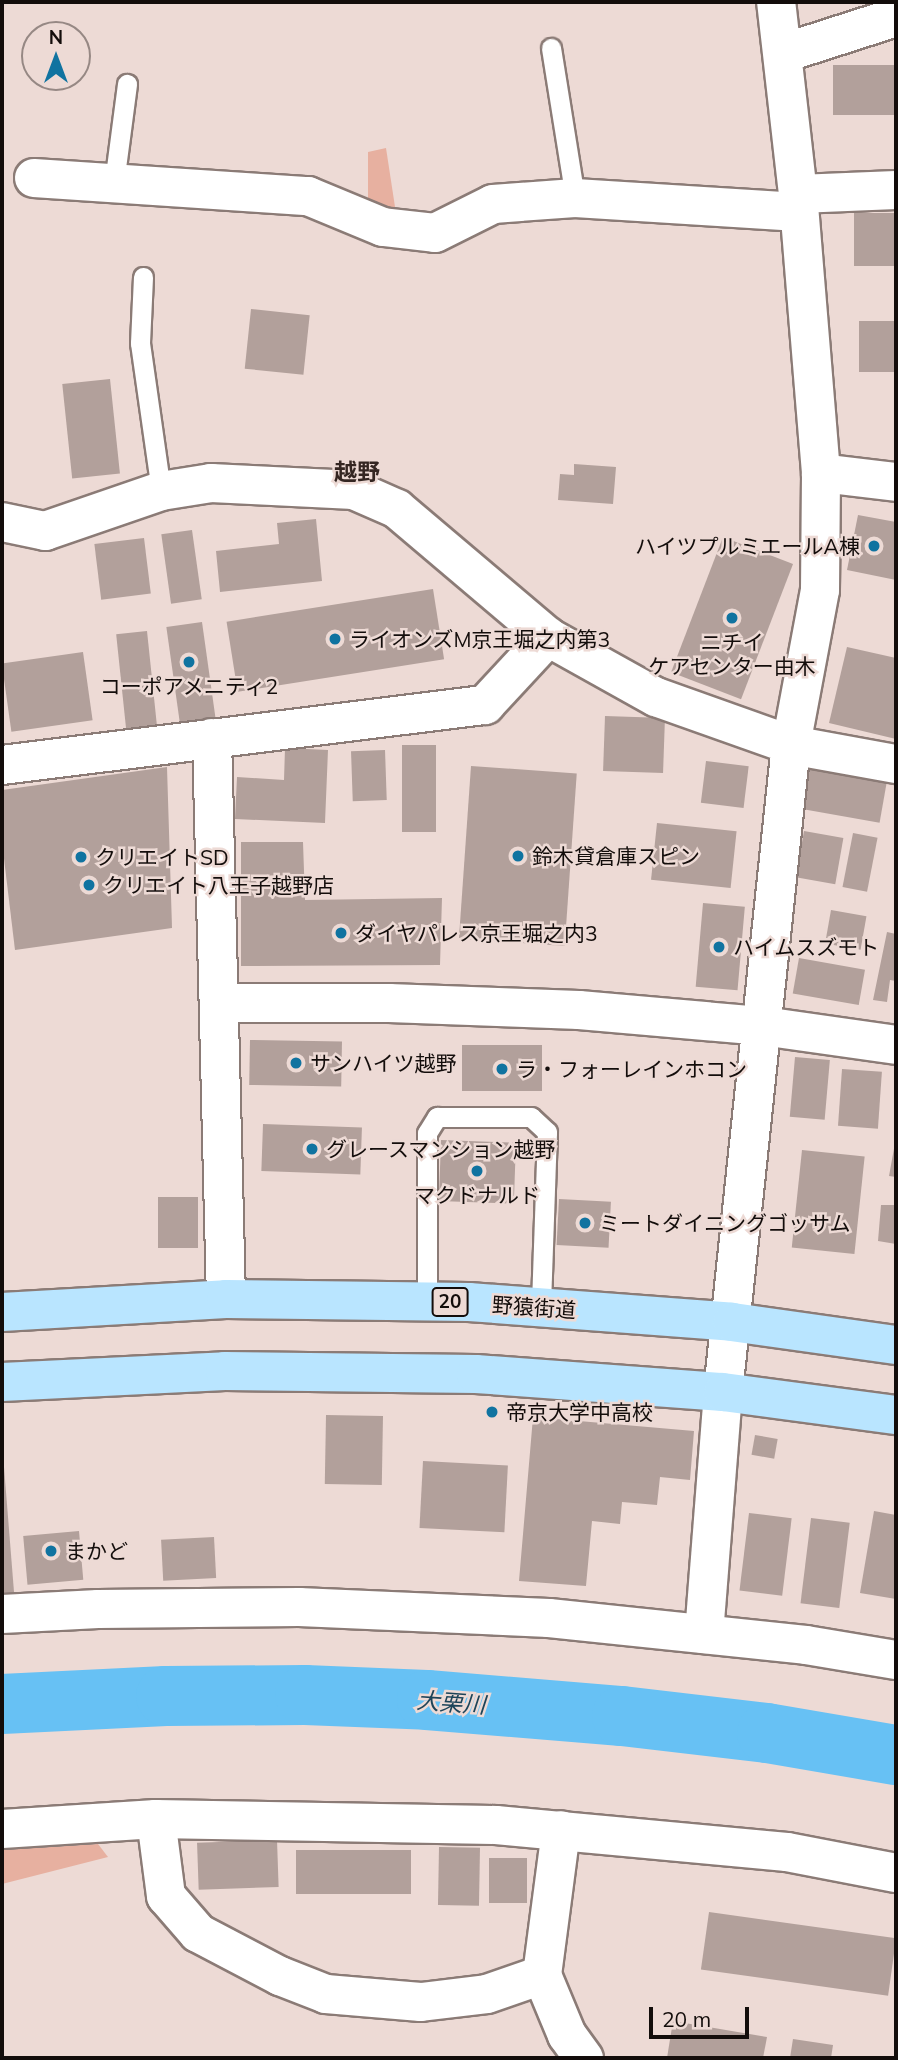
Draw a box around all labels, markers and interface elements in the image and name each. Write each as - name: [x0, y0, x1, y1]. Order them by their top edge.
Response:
- north arrow: [21, 21, 91, 91]
- text: N: [49, 25, 63, 49]
- district label: 越野: [334, 458, 380, 486]
- place label: ハイツプルミエールA棟: [635, 533, 860, 559]
- marker: ハイツプルミエールA棟: [866, 538, 882, 554]
- marker: ニチイ ケアセンター由木: [724, 610, 740, 626]
- place label: ライオンズM京王堀之内第3: [349, 626, 611, 652]
- place label: ニチイ ケアセンター由木: [648, 629, 816, 679]
- marker: ライオンズM京王堀之内第3: [327, 631, 343, 647]
- marker: コーポアメニティ2: [181, 654, 197, 670]
- place label: コーポアメニティ2: [99, 673, 279, 699]
- place label: 鈴木貸倉庫スピン: [532, 843, 700, 869]
- place label: クリエイトSD: [95, 844, 229, 870]
- marker: 鈴木貸倉庫スピン: [510, 848, 526, 864]
- marker: クリエイトSD: [73, 849, 89, 865]
- place label: クリエイト八王子越野店: [103, 872, 334, 898]
- marker: クリエイト八王子越野店: [81, 877, 97, 893]
- place label: ダイヤパレス京王堀之内3: [355, 920, 599, 946]
- marker: ダイヤパレス京王堀之内3: [333, 925, 349, 941]
- place label: ハイムスズモト: [733, 934, 880, 960]
- marker: ハイムスズモト: [711, 939, 727, 955]
- place label: サンハイツ越野: [310, 1050, 457, 1076]
- marker: サンハイツ越野: [288, 1055, 304, 1071]
- place label: ラ・フォーレインホコン: [516, 1056, 747, 1082]
- marker: ラ・フォーレインホコン: [494, 1061, 510, 1077]
- place label: グレースマンション越野: [326, 1136, 557, 1162]
- marker: グレースマンション越野: [304, 1141, 320, 1157]
- marker: マクドナルド: [469, 1163, 485, 1179]
- place label: マクドナルド: [414, 1182, 540, 1208]
- place label: ミートダイニングゴッサム: [599, 1210, 851, 1236]
- marker: ミートダイニングゴッサム: [577, 1215, 593, 1231]
- road number: 20: [431, 1286, 469, 1318]
- street label: 野猿街道: [491, 1292, 577, 1322]
- place label: 帝京大学中高校: [506, 1399, 653, 1425]
- marker: 帝京大学中高校: [484, 1404, 500, 1420]
- place label: まかど: [65, 1538, 128, 1564]
- marker: まかど: [43, 1543, 59, 1559]
- water label: 大栗川: [416, 1687, 486, 1719]
- scale bar: [653, 1994, 753, 2038]
- text: 20 m: [662, 2006, 711, 2032]

